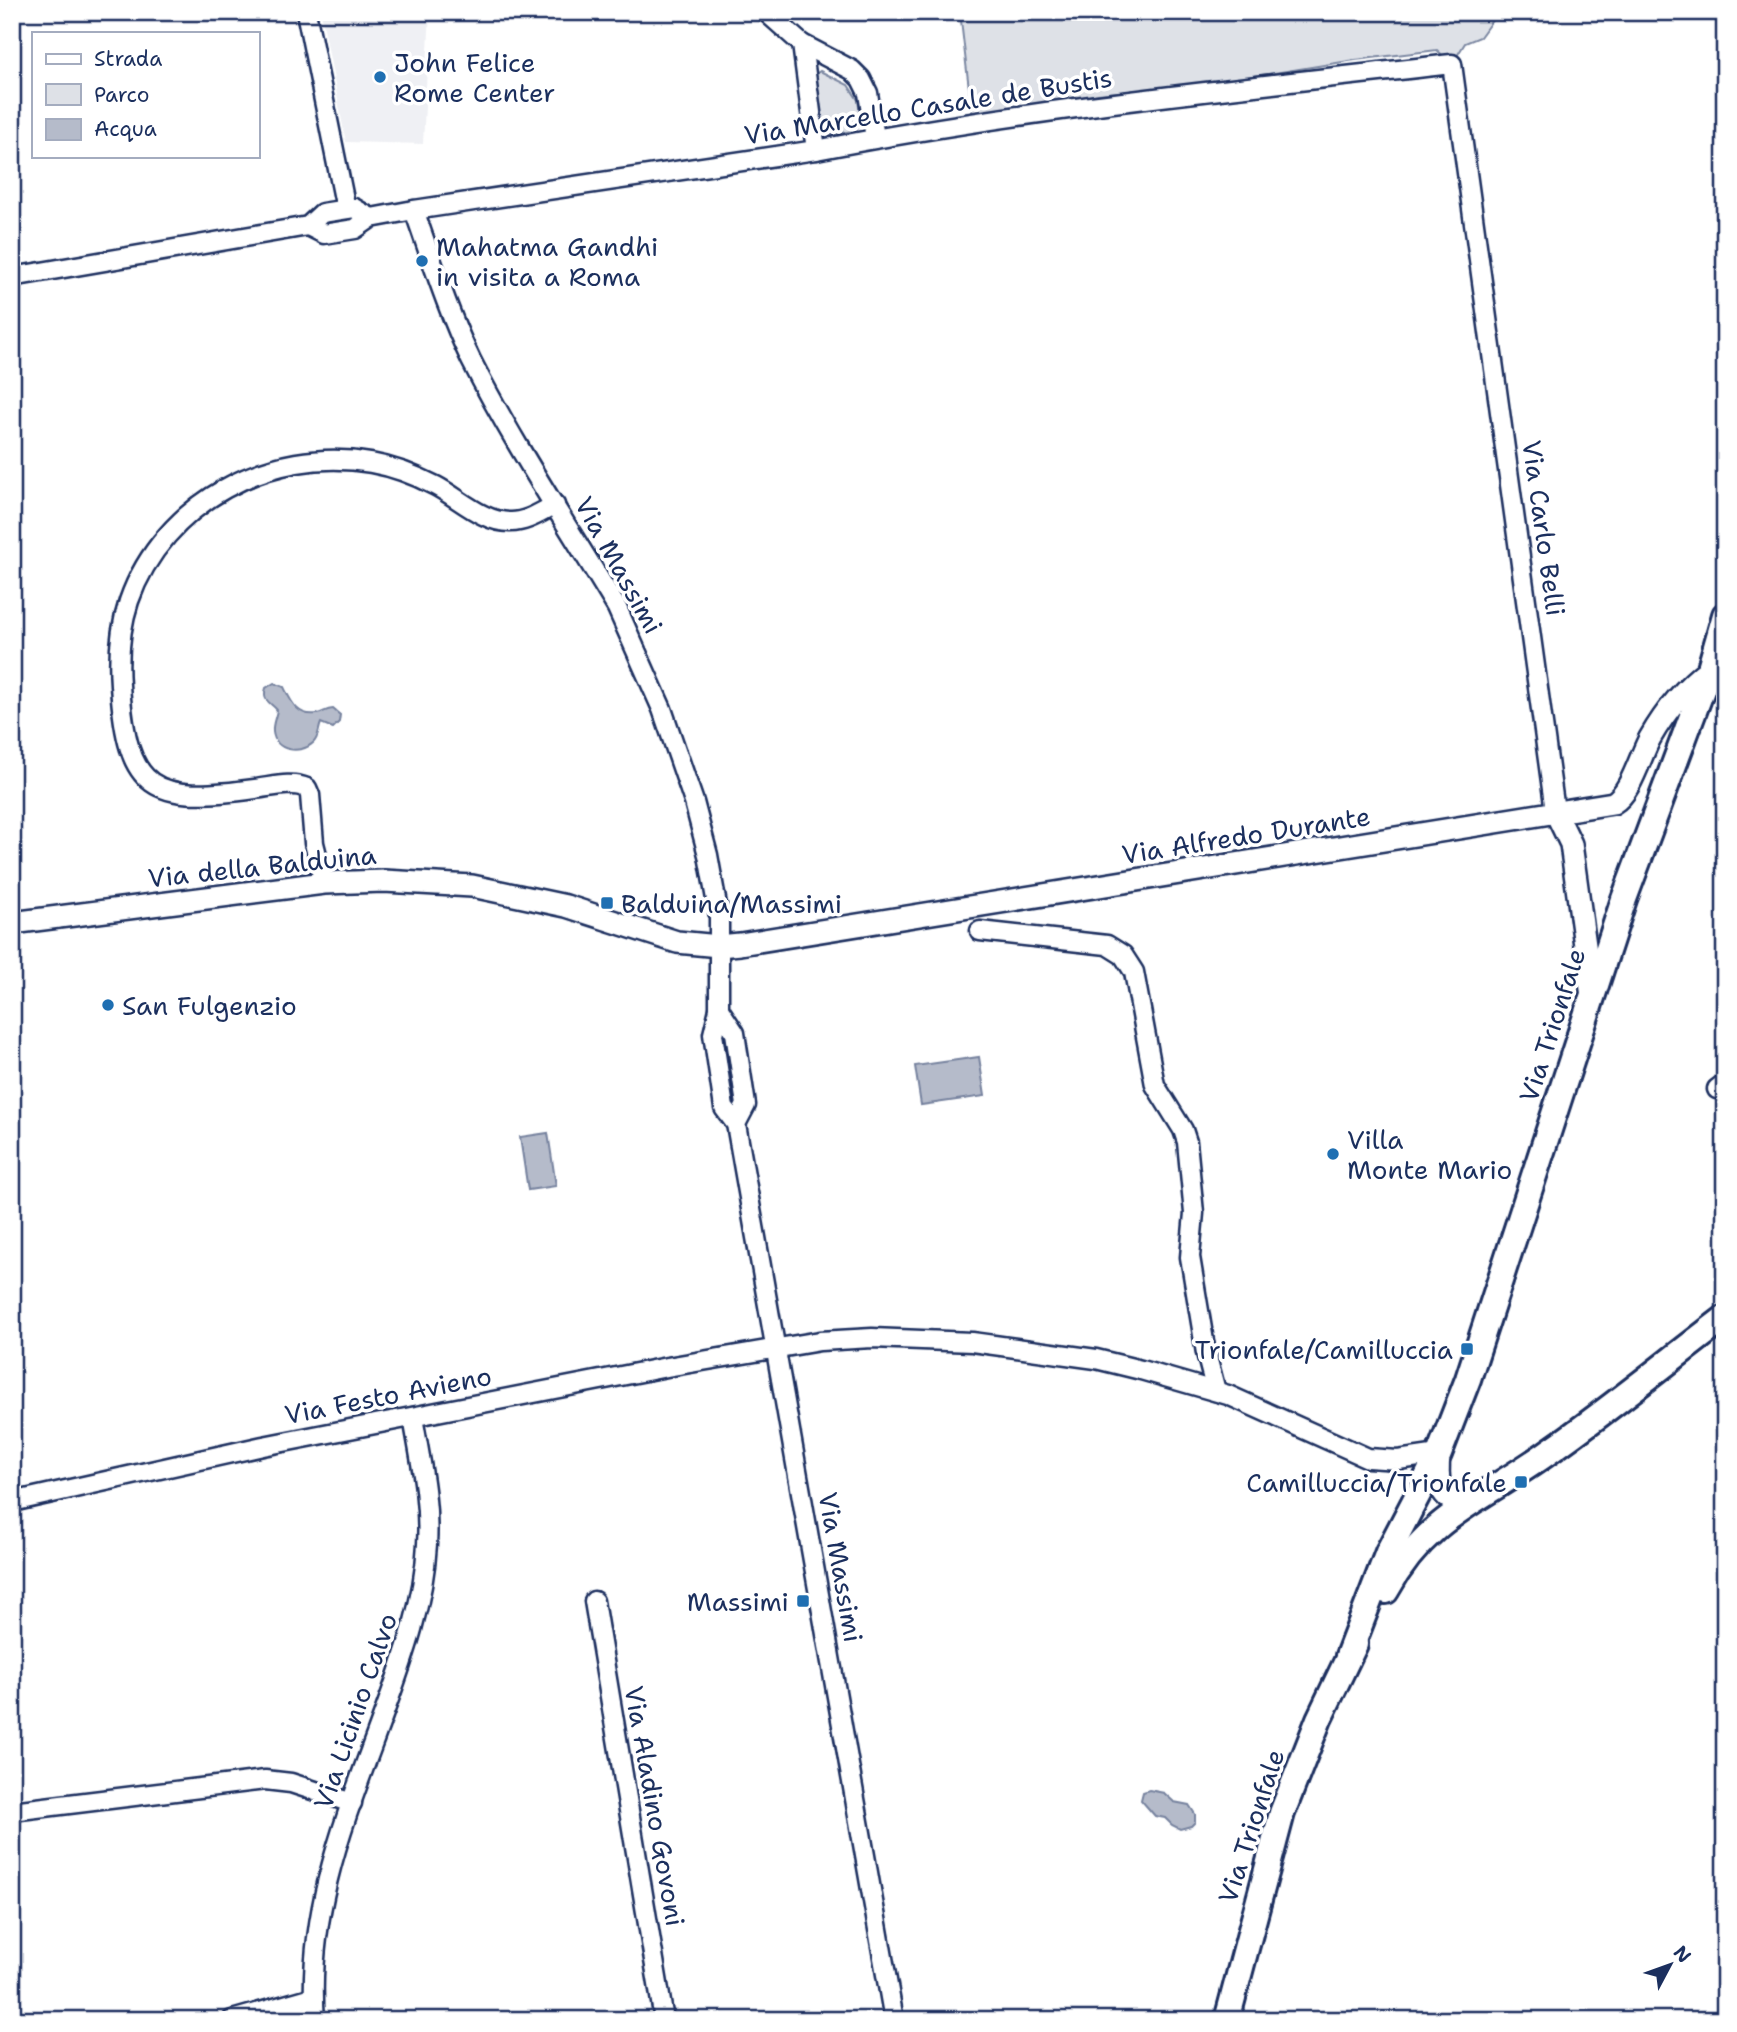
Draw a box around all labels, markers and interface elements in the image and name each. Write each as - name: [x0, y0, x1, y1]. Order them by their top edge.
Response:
- legend: [32, 32, 259, 158]
- text: Strada: [94, 45, 162, 73]
- place label: John Felice Rome Center: [394, 45, 555, 110]
- street label: Via Marcello Casale de Bustis: [741, 60, 1115, 152]
- marker: John Felice Rome Center: [372, 69, 388, 85]
- text: Parco: [94, 81, 149, 109]
- text: Acqua: [94, 115, 157, 143]
- place label: Mahatma Gandhi in visita a Roma: [436, 229, 658, 294]
- marker: Mahatma Gandhi in visita a Roma: [414, 253, 430, 269]
- street label: Via Carlo Belli: [1514, 438, 1574, 618]
- street label: Via Massimi: [567, 490, 671, 640]
- street label: Via Alfredo Durante: [1119, 798, 1373, 872]
- street label: Via della Balduina: [146, 837, 378, 895]
- place label: Balduina/Massimi: [621, 886, 842, 921]
- marker: Balduina/Massimi: [599, 895, 615, 911]
- street label: Via Trionfale: [1511, 944, 1593, 1106]
- place label: San Fulgenzio: [122, 988, 297, 1023]
- marker: San Fulgenzio: [100, 997, 116, 1013]
- place label: Villa Monte Mario: [1347, 1122, 1512, 1187]
- marker: Villa Monte Mario: [1325, 1146, 1341, 1162]
- place label: Trionfale/Camilluccia: [1195, 1332, 1453, 1367]
- marker: Trionfale/Camilluccia: [1459, 1341, 1475, 1357]
- street label: Via Festo Avieno: [282, 1358, 494, 1432]
- place label: Camilluccia/Trionfale: [1246, 1465, 1507, 1500]
- marker: Camilluccia/Trionfale: [1513, 1474, 1529, 1490]
- street label: Via Massimi: [811, 1489, 871, 1645]
- place label: Massimi: [687, 1584, 789, 1619]
- marker: Massimi: [795, 1593, 811, 1609]
- street label: Via Licinio Calvo: [305, 1608, 405, 1814]
- street label: Via Aladino Govoni: [617, 1683, 693, 1929]
- street label: Via Trionfale: [1210, 1745, 1292, 1907]
- north arrow: [1636, 1930, 1706, 2000]
- text: N: [1668, 1940, 1697, 1968]

